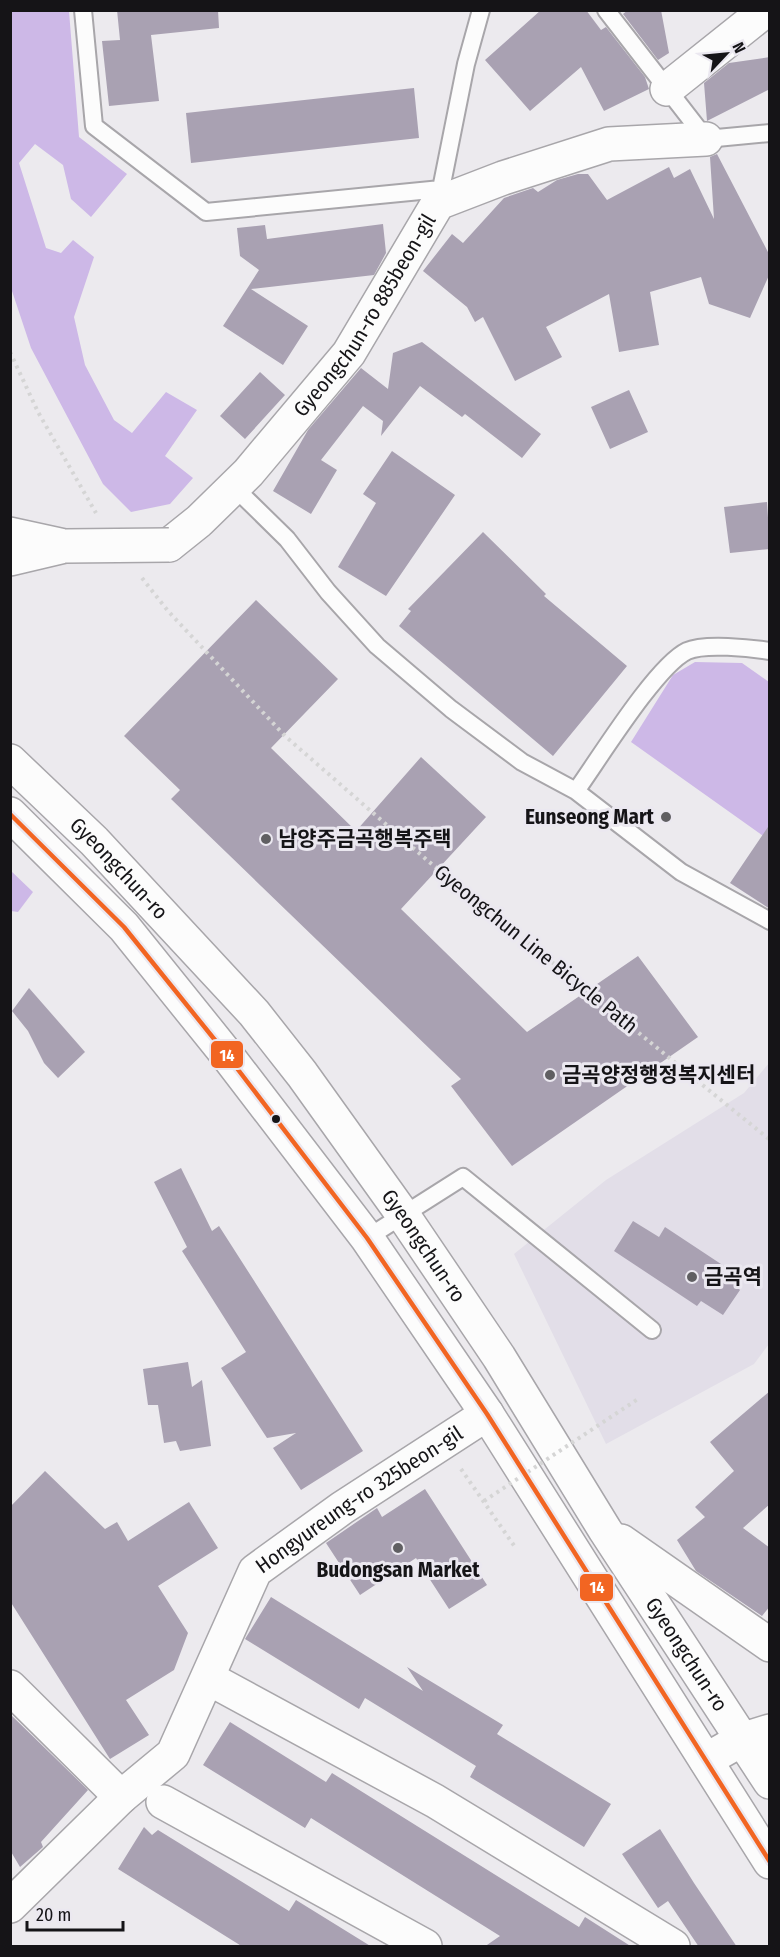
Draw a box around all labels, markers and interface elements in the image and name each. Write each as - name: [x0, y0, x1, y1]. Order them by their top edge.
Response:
- north arrow: [696, 24, 756, 84]
- text: N: [728, 39, 750, 56]
- street label: Gyeongchun-ro 885beon-gil: [288, 209, 442, 422]
- place label: Eunseong Mart: [525, 804, 655, 830]
- marker: Eunseong Mart: [659, 810, 673, 824]
- street label: Gyeongchun-ro: [64, 812, 173, 925]
- place label: 남양주금곡행복주택: [278, 826, 452, 852]
- marker: 남양주금곡행복주택: [259, 832, 273, 846]
- street label: Gyeongchun Line Bicycle Path: [429, 859, 643, 1039]
- line badge: 14: [210, 1040, 244, 1069]
- text: 14: [220, 1046, 235, 1065]
- place label: 금곡양정행정복지센터: [562, 1062, 755, 1088]
- marker: 금곡양정행정복지센터: [543, 1068, 557, 1082]
- unlabelled marker: [270, 1113, 282, 1125]
- street label: Gyeongchun-ro: [376, 1184, 471, 1307]
- place label: 금곡역: [704, 1264, 762, 1290]
- marker: 금곡역: [685, 1270, 699, 1284]
- street label: Hongyureung-ro 325beon-gil: [251, 1420, 468, 1579]
- marker: Budongsan Market: [391, 1541, 405, 1555]
- place label: Budongsan Market: [316, 1557, 480, 1583]
- line badge: 14: [579, 1573, 614, 1602]
- text: 14: [590, 1578, 605, 1597]
- street label: Gyeongchun-ro: [640, 1592, 733, 1716]
- scale bar: [27, 1894, 123, 1932]
- text: 20 m: [36, 1904, 71, 1926]

